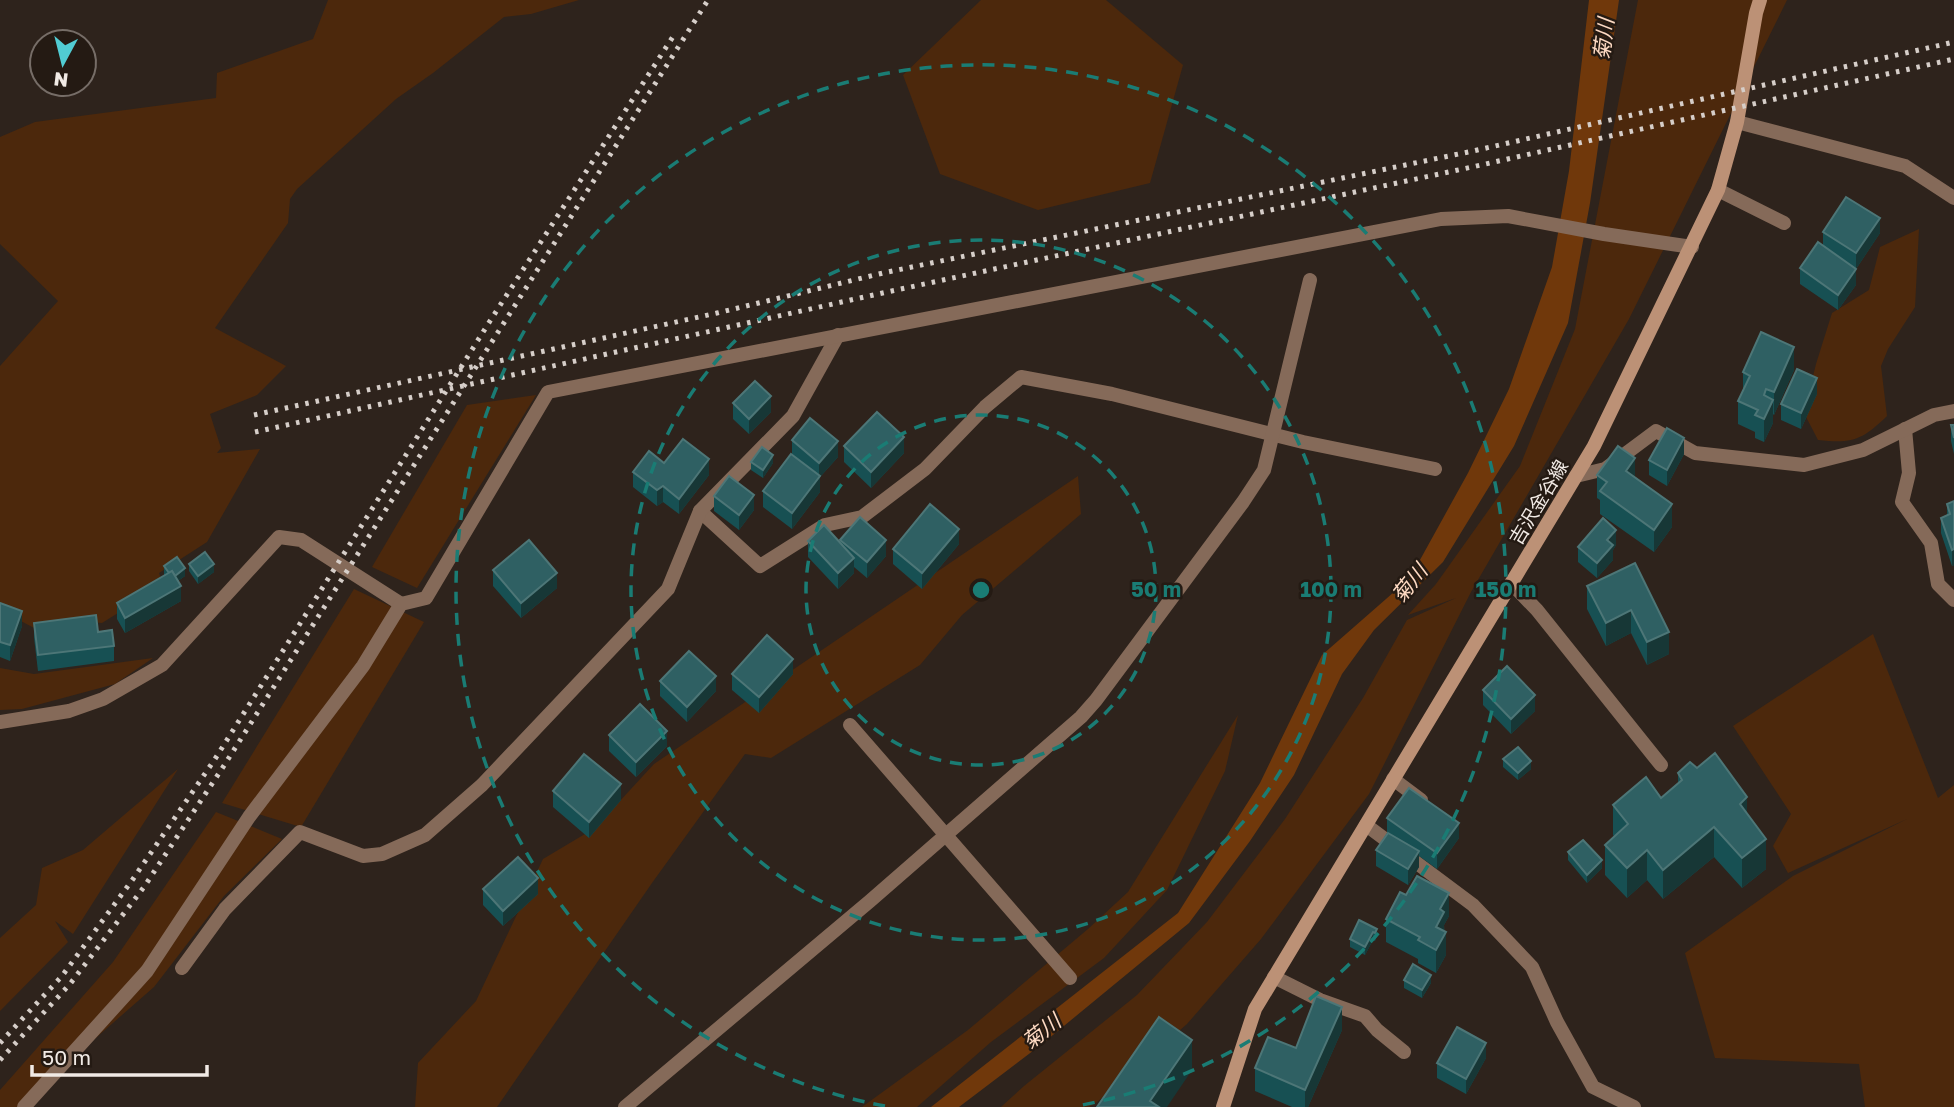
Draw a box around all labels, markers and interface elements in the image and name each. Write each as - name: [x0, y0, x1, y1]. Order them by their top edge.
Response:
- water label: 菊川: [1588, 15, 1619, 61]
- north arrow: [28, 28, 98, 98]
- text: N: [52, 68, 69, 93]
- street label: 吉沢金谷線: [1504, 455, 1572, 549]
- water label: 菊川: [1386, 557, 1434, 608]
- text: 50 m: [1131, 576, 1181, 602]
- text: 100 m: [1300, 576, 1362, 602]
- text: 150 m: [1476, 576, 1536, 602]
- centre of rings: [969, 578, 993, 602]
- water label: 菊川: [1016, 1007, 1067, 1054]
- scale bar: [32, 1034, 206, 1078]
- text: 50 m: [42, 1044, 91, 1070]

